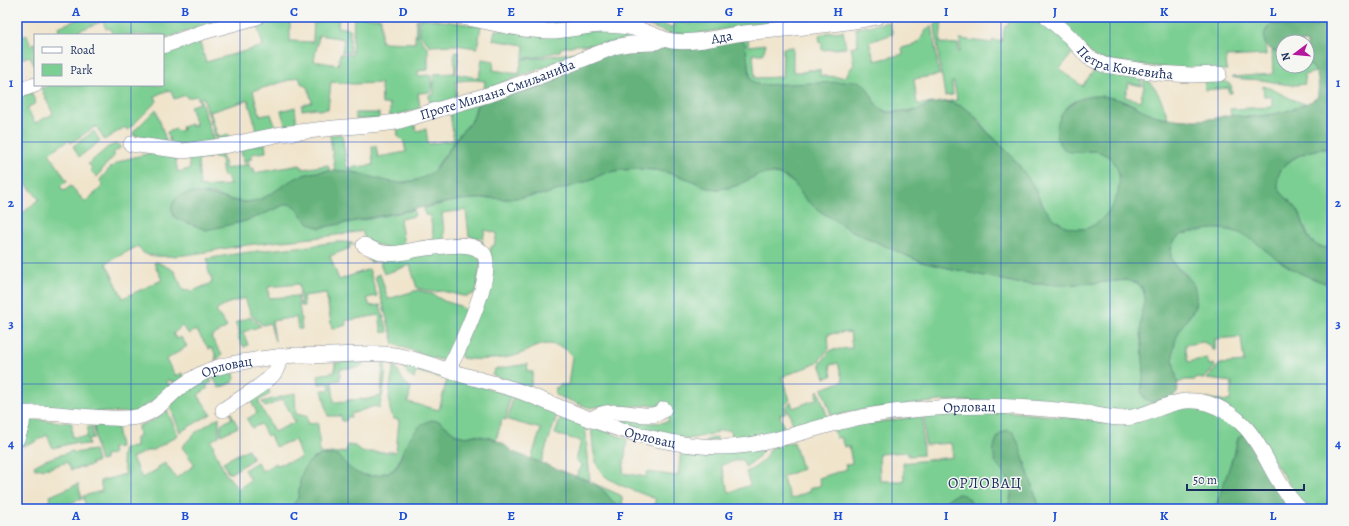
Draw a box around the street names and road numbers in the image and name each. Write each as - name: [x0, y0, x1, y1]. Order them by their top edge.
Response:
- street label: Ада: [708, 25, 735, 48]
- street label: Петра Коњевића: [1073, 41, 1174, 83]
- street label: Проте Милана Смиљанића: [417, 54, 578, 124]
- street label: Орловац: [198, 351, 254, 382]
- street label: Орловац: [943, 397, 996, 417]
- street label: Орловац: [622, 422, 678, 452]

